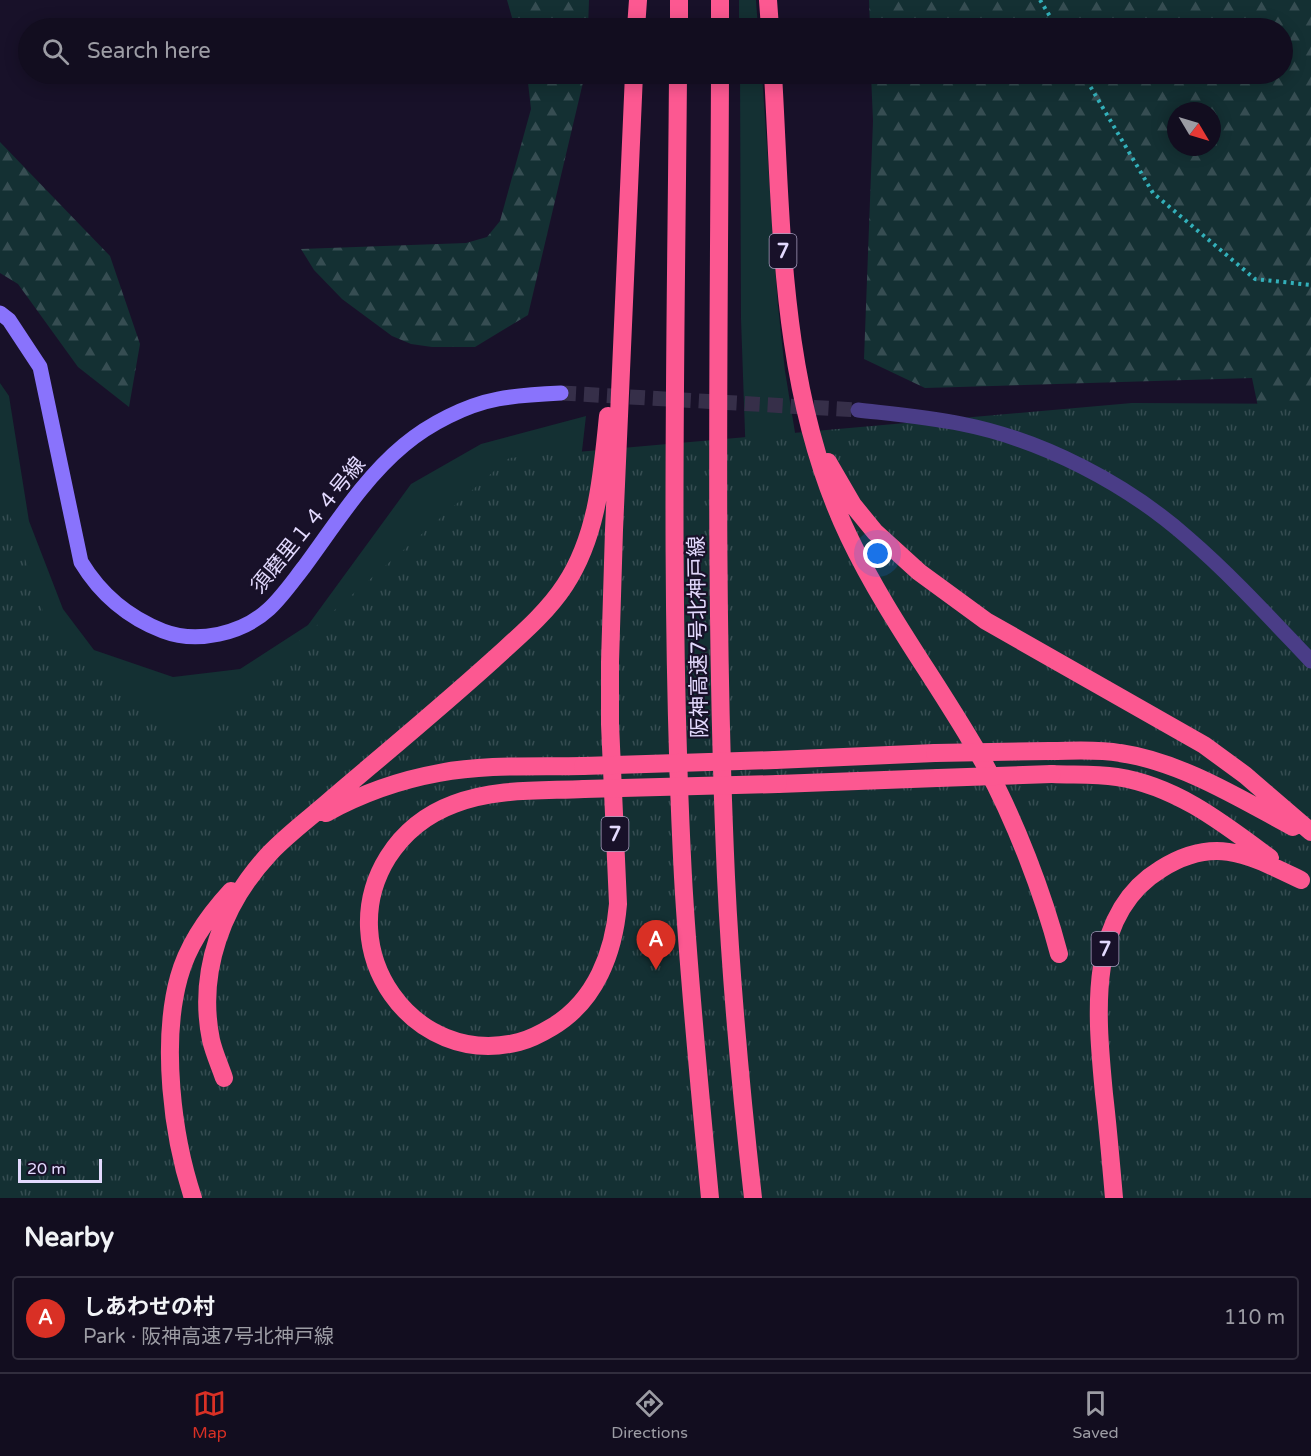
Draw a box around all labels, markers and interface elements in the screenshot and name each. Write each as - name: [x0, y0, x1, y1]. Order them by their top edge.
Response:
- search box: [18, 18, 1293, 84]
- icon: search: [39, 35, 72, 68]
- text: Search here: [87, 38, 211, 64]
- north arrow: [1167, 102, 1221, 156]
- road number: 7: [770, 234, 796, 268]
- street label: 須磨里１４４号線: [246, 452, 371, 598]
- street label: 阪神高速7号北神戸線: [684, 536, 713, 738]
- your location: [863, 539, 892, 568]
- road number: 7: [602, 817, 628, 851]
- pin: A: [636, 920, 676, 970]
- road number: 7: [1092, 932, 1118, 966]
- scale bar: [18, 1156, 102, 1184]
- text: 20 m: [27, 1159, 66, 1179]
- text: Nearby: [24, 1222, 114, 1253]
- text: しあわせの村: [83, 1294, 215, 1320]
- text: A: [38, 1306, 53, 1330]
- text: 110 m: [1224, 1306, 1285, 1330]
- text: Park · 阪神高速7号北神戸線: [83, 1325, 334, 1349]
- tab: Map: [192, 1387, 227, 1443]
- tab: Directions: [611, 1387, 688, 1443]
- tab: Saved: [1072, 1387, 1119, 1443]

